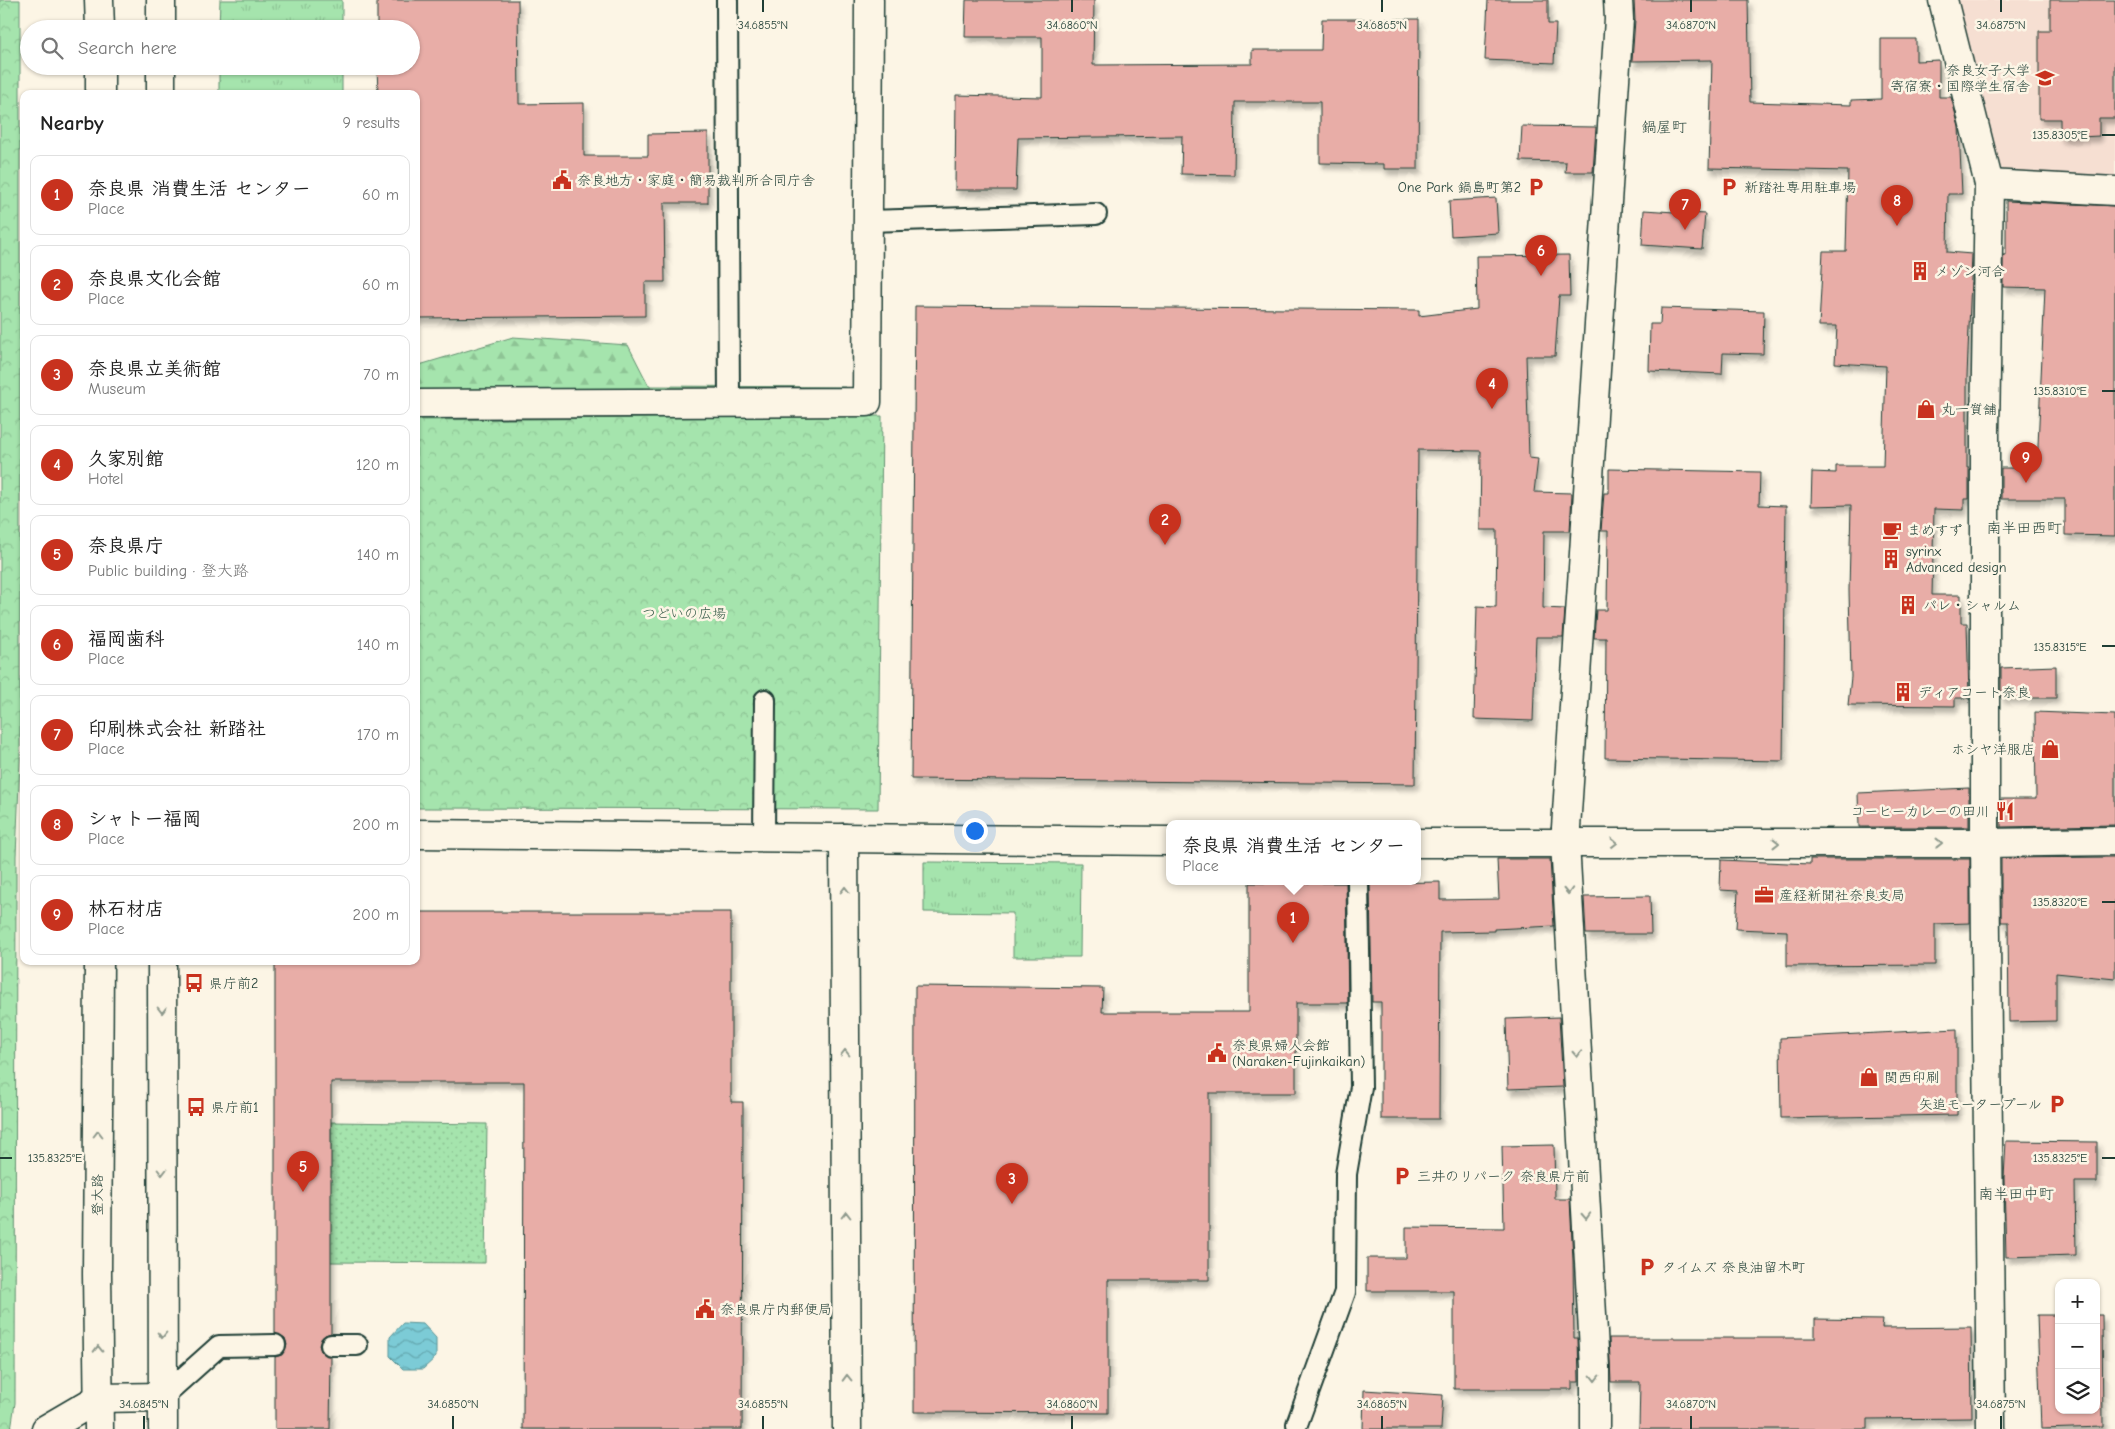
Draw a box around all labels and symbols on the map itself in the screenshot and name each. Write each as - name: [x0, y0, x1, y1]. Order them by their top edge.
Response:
- text: 34.6855°N: [738, 18, 788, 32]
- text: 34.6860°N: [1046, 18, 1098, 32]
- text: 34.6865°N: [1357, 18, 1407, 32]
- text: 34.6870°N: [1666, 18, 1716, 32]
- text: 34.6875°N: [1976, 18, 2026, 32]
- place label: 奈良女子大学 寄宿寮・国際学生宿舎: [1890, 62, 2030, 95]
- school or university icon: 奈良女子大学 寄宿寮・国際学生宿舎: [2034, 67, 2056, 89]
- district label: 鍋屋町: [1641, 118, 1687, 136]
- text: 135.8305°E: [2032, 128, 2088, 142]
- public building icon: 奈良地方・家庭・簡易裁判所合同庁舎: [551, 169, 573, 191]
- place label: 奈良地方・家庭・簡易裁判所合同庁舎: [577, 172, 815, 189]
- parking icon: One Park 鍋島町第2: [1525, 176, 1547, 198]
- parking icon: 新踏社専用駐車場: [1718, 176, 1740, 198]
- place label: One Park 鍋島町第2: [1398, 179, 1521, 196]
- place label: 新踏社専用駐車場: [1744, 179, 1856, 196]
- pin: 8: [1881, 185, 1913, 226]
- pin: 7: [1669, 189, 1701, 230]
- pin: 6: [1525, 235, 1557, 276]
- building icon: メゾン河合: [1909, 260, 1931, 282]
- place label: メゾン河合: [1935, 263, 2005, 280]
- pin: 4: [1476, 368, 1508, 409]
- text: 135.8310°E: [2033, 384, 2087, 398]
- shop icon: 丸一質舗: [1915, 398, 1937, 420]
- place label: 丸一質舗: [1941, 401, 1997, 418]
- pin: 9: [2010, 442, 2042, 483]
- pin: 2: [1149, 504, 1181, 545]
- cafe icon: まめすず: [1881, 519, 1903, 541]
- district label: 南半田西町: [1986, 519, 2062, 537]
- place label: まめすず: [1907, 522, 1963, 539]
- place label: syrinx Advanced design: [1906, 543, 2007, 576]
- building icon: syrinx Advanced design: [1880, 548, 1902, 570]
- building icon: パレ・シャルム: [1897, 594, 1919, 616]
- place label: パレ・シャルム: [1923, 597, 2021, 614]
- park label: つどいの広場: [642, 605, 726, 622]
- text: 135.8315°E: [2034, 640, 2086, 654]
- building icon: ディアコート奈良: [1892, 681, 1914, 703]
- place label: ディアコート奈良: [1918, 684, 2030, 701]
- shop icon: ホシヤ洋服店: [2039, 738, 2061, 760]
- place label: ホシヤ洋服店: [1951, 741, 2035, 758]
- restaurant icon: コーヒーカレーの田川: [1994, 800, 2016, 822]
- place label: コーヒーカレーの田川: [1850, 803, 1990, 820]
- your location: [962, 818, 988, 844]
- one-way arrow: [1610, 838, 1618, 848]
- one-way arrow: [1772, 838, 1780, 848]
- one-way arrow: [1935, 838, 1943, 848]
- office icon: 産経新聞社奈良支局: [1753, 884, 1775, 906]
- one-way arrow: [840, 886, 850, 894]
- place label: 産経新聞社奈良支局: [1779, 887, 1905, 904]
- one-way arrow: [1562, 888, 1573, 896]
- text: 135.8320°E: [2032, 895, 2088, 909]
- pin: 1: [1277, 902, 1309, 943]
- bus stop icon: 県庁前2: [183, 972, 205, 994]
- place label: 県庁前2: [209, 975, 258, 992]
- one-way arrow: [157, 1006, 167, 1014]
- place label: 奈良県婦人会館 (Naraken-Fujinkaikan): [1232, 1037, 1365, 1070]
- public building icon: 奈良県婦人会館 (Naraken-Fujinkaikan): [1206, 1042, 1228, 1064]
- one-way arrow: [840, 1049, 850, 1056]
- one-way arrow: [1571, 1050, 1582, 1058]
- shop icon: 関西印刷: [1858, 1066, 1880, 1088]
- place label: 関西印刷: [1884, 1069, 1940, 1086]
- parking icon: 矢追モータープール: [2046, 1093, 2068, 1115]
- bus stop icon: 県庁前1: [185, 1096, 207, 1118]
- place label: 矢追モータープール: [1919, 1096, 2042, 1113]
- place label: 県庁前1: [211, 1099, 259, 1116]
- one-way arrow: [93, 1130, 103, 1138]
- text: 135.8325°E: [28, 1151, 82, 1165]
- pin: 5: [287, 1151, 319, 1192]
- text: 135.8325°E: [2033, 1151, 2087, 1165]
- pin: 3: [996, 1163, 1028, 1204]
- parking icon: 三井のリパーク 奈良県庁前: [1391, 1165, 1413, 1187]
- place label: 三井のリパーク 奈良県庁前: [1417, 1168, 1590, 1185]
- one-way arrow: [157, 1169, 167, 1177]
- street label: 登大路: [89, 1174, 106, 1216]
- district label: 南半田中町: [1978, 1185, 2054, 1203]
- one-way arrow: [841, 1211, 851, 1219]
- one-way arrow: [1580, 1212, 1591, 1220]
- parking icon: タイムズ 奈良油留木町: [1636, 1256, 1658, 1278]
- place label: タイムズ 奈良油留木町: [1662, 1259, 1806, 1276]
- public building icon: 奈良県庁内郵便局: [694, 1298, 716, 1320]
- place label: 奈良県庁内郵便局: [720, 1301, 832, 1318]
- one-way arrow: [157, 1332, 167, 1339]
- one-way arrow: [93, 1345, 103, 1352]
- one-way arrow: [842, 1374, 852, 1382]
- one-way arrow: [1590, 1374, 1600, 1382]
- text: 34.6845°N: [119, 1397, 169, 1411]
- text: 34.6850°N: [427, 1397, 479, 1411]
- text: 34.6855°N: [738, 1397, 788, 1411]
- text: 34.6860°N: [1046, 1397, 1098, 1411]
- text: 34.6865°N: [1357, 1397, 1407, 1411]
- text: 34.6870°N: [1666, 1397, 1716, 1411]
- text: 34.6875°N: [1976, 1397, 2026, 1411]

